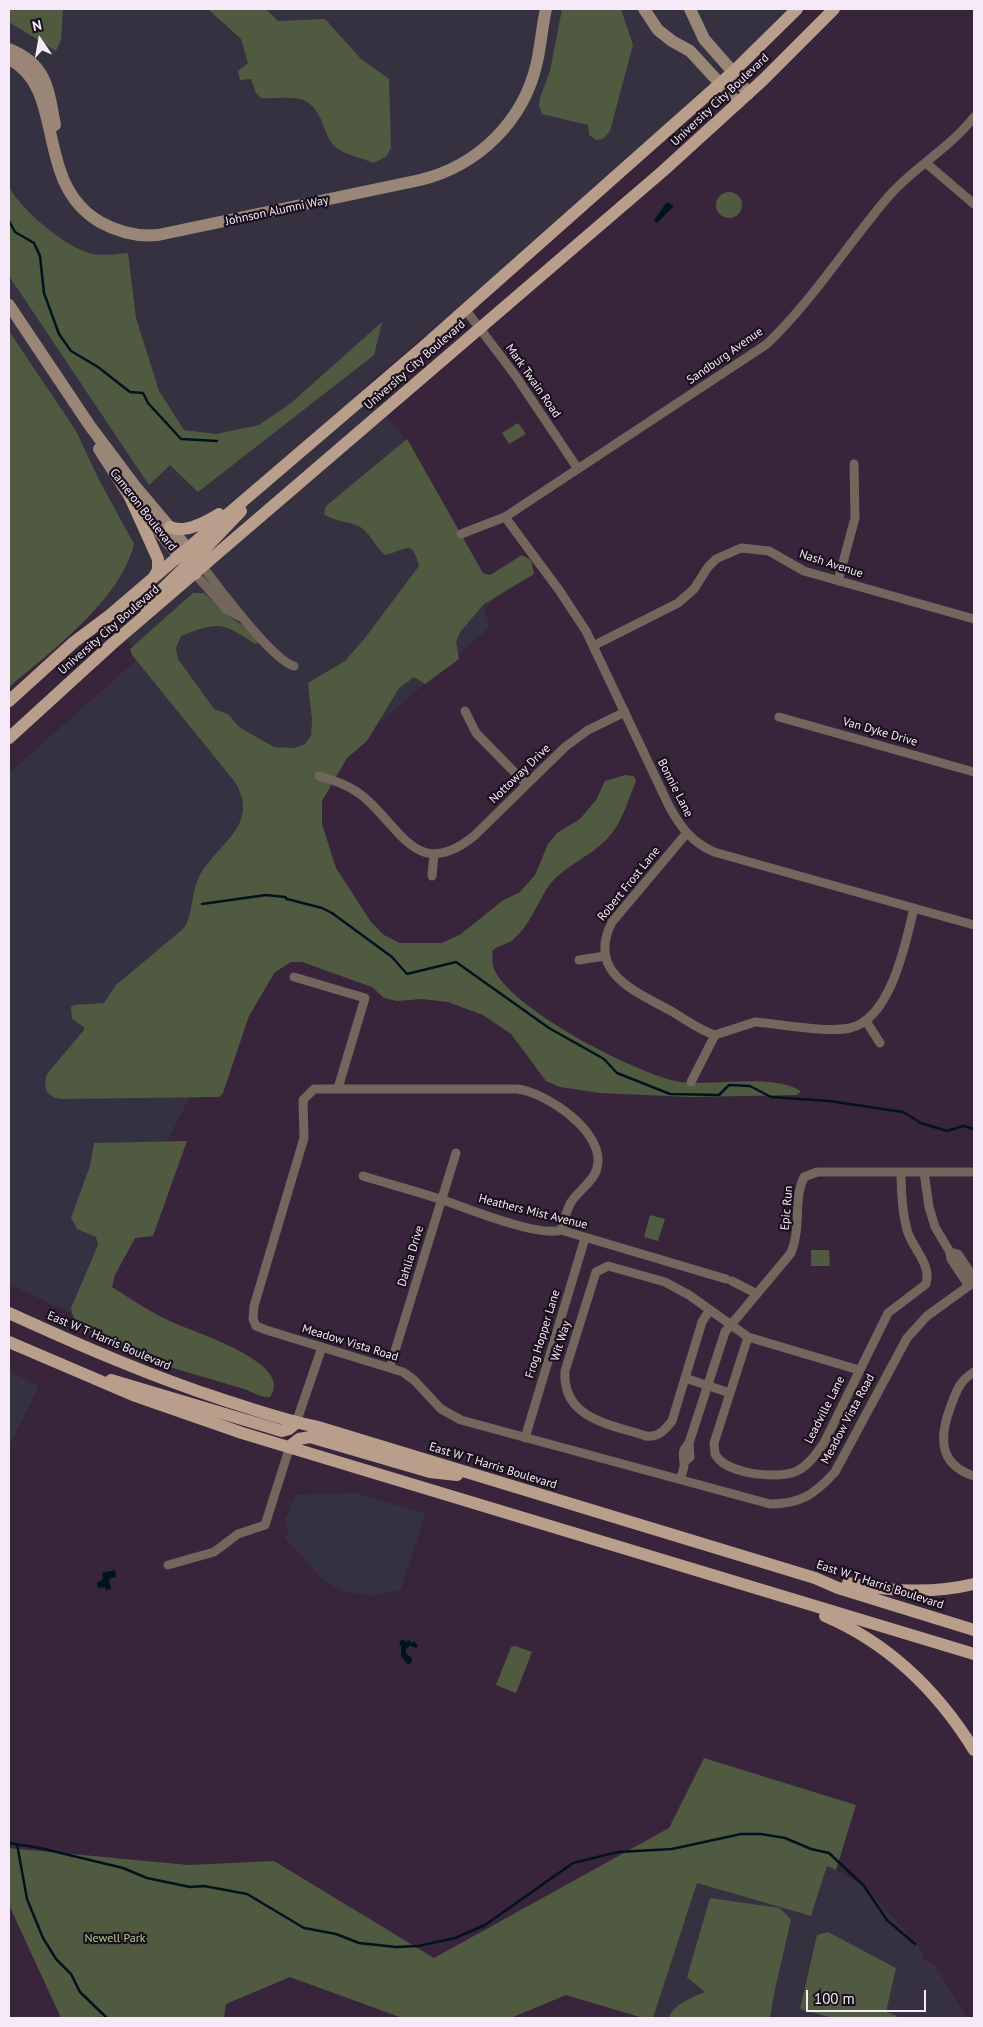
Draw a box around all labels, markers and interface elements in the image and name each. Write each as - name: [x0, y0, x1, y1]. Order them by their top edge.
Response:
- north arrow: [15, 15, 65, 65]
- text: N: [31, 16, 43, 35]
- street label: University City Boulevard: [668, 51, 772, 149]
- street label: Johnson Alumni Way: [224, 193, 330, 229]
- street label: University City Boulevard: [362, 317, 468, 413]
- street label: Sandburg Avenue: [684, 324, 766, 388]
- street label: Mark Twain Road: [502, 341, 564, 421]
- street label: Cameron Boulevard: [106, 466, 180, 554]
- street label: Nash Avenue: [797, 547, 865, 581]
- street label: University City Boulevard: [56, 582, 162, 678]
- street label: Van Dyke Drive: [841, 714, 919, 750]
- street label: Nottoway Drive: [486, 741, 554, 807]
- street label: Bonnie Lane: [654, 756, 696, 820]
- street label: Robert Frost Lane: [595, 844, 663, 924]
- street label: Epic Run: [778, 1185, 796, 1231]
- street label: Heathers Mist Avenue: [477, 1192, 589, 1232]
- street label: Dahlia Drive: [395, 1224, 427, 1288]
- street label: Frog Hopper Lane: [523, 1288, 563, 1380]
- street label: East W T Harris Boulevard: [45, 1308, 173, 1374]
- street label: Wit Way: [548, 1319, 574, 1363]
- street label: Meadow Vista Road: [300, 1321, 400, 1365]
- street label: Meadow Vista Road: [818, 1371, 878, 1467]
- street label: Leadville Lane: [802, 1374, 848, 1446]
- street label: East W T Harris Boulevard: [427, 1440, 559, 1492]
- street label: East W T Harris Boulevard: [815, 1558, 945, 1612]
- park label: Newell Park: [84, 1932, 146, 1946]
- scale bar: [808, 1980, 928, 2012]
- text: 100 m: [814, 1989, 855, 2008]

